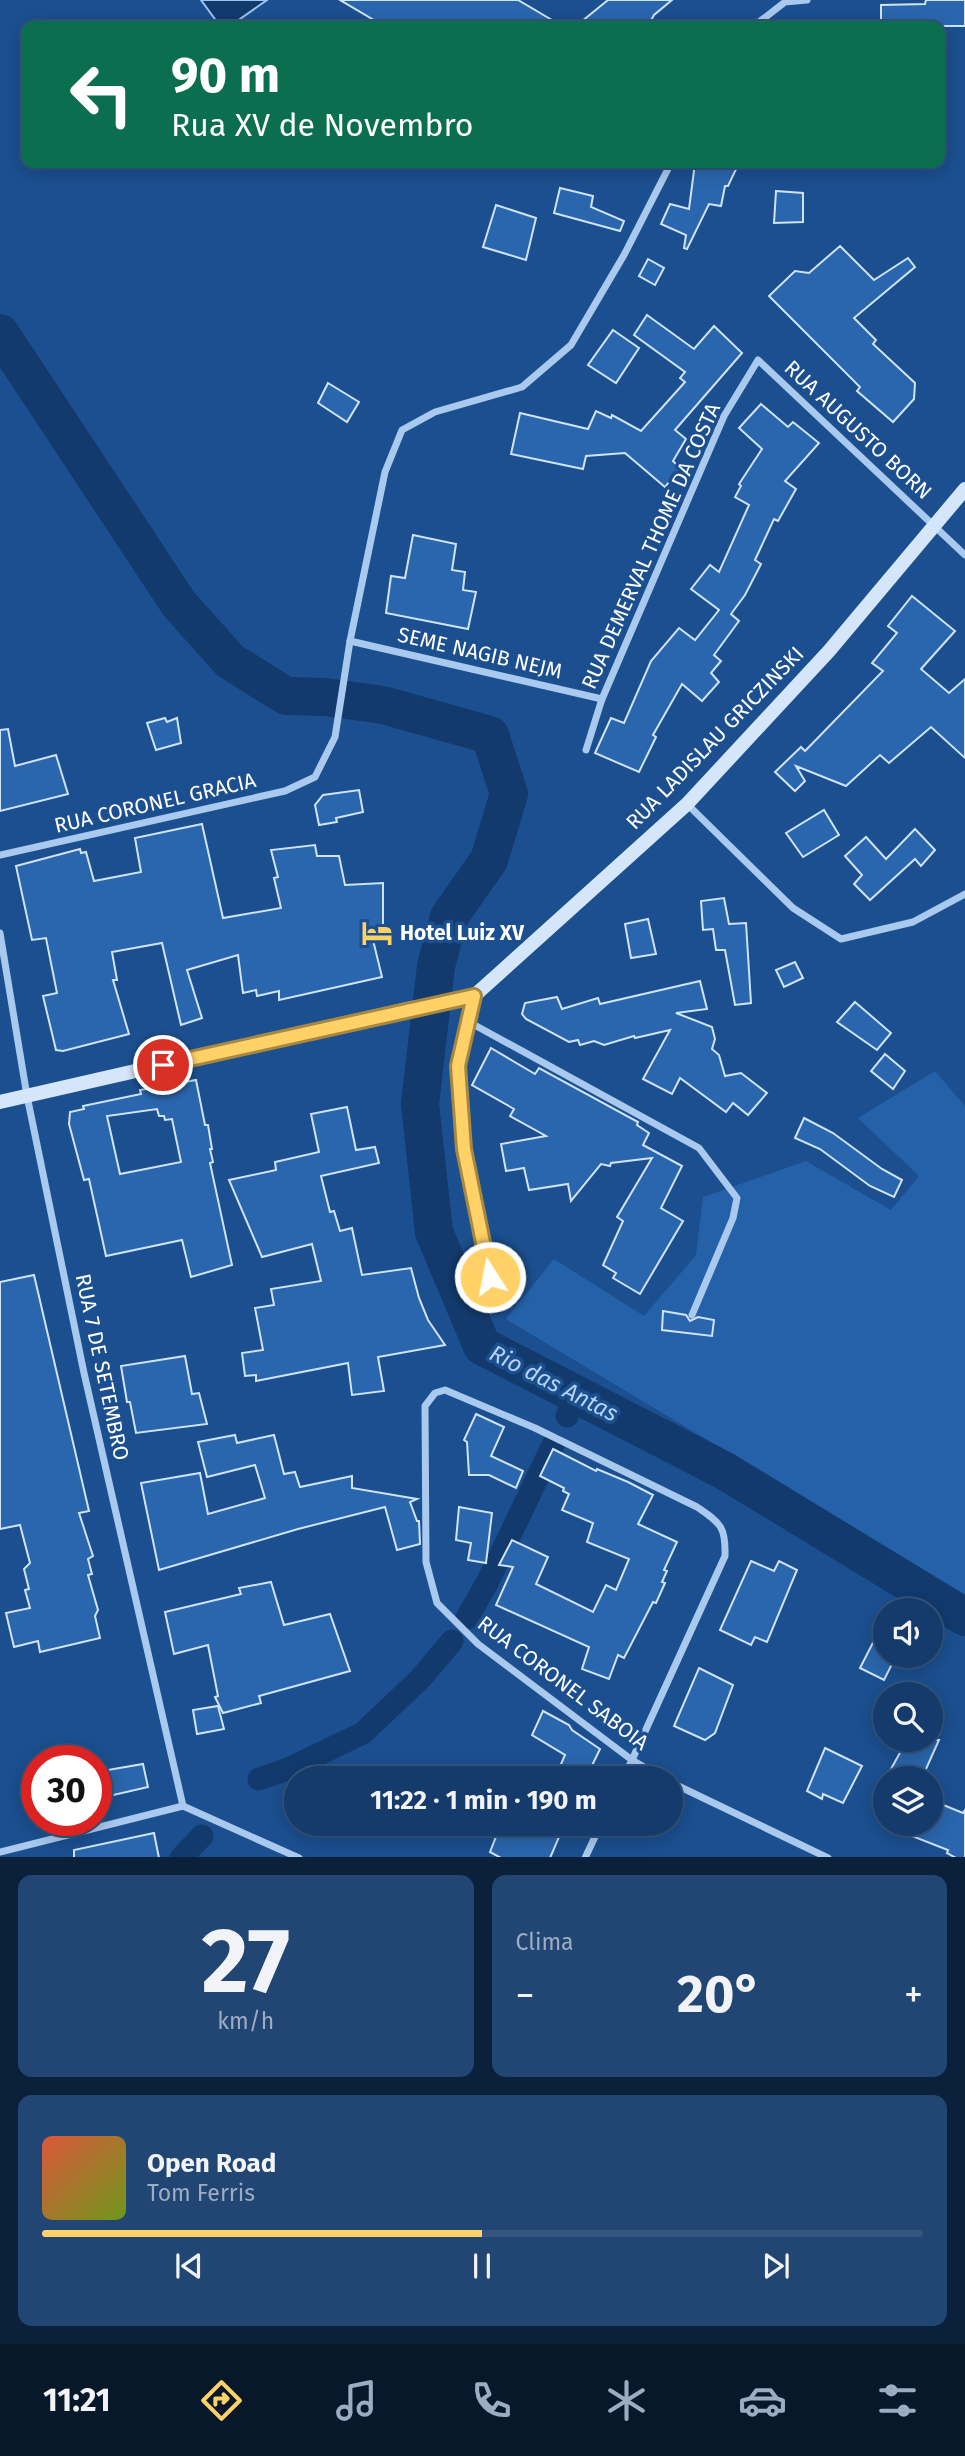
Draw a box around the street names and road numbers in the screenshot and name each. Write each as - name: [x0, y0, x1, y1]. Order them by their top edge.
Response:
- street label: RUA AUGUSTO BORN: [779, 355, 937, 505]
- street label: RUA DEMERVAL THOME DA COSTA: [576, 399, 726, 693]
- street label: SEME NAGIB NEJM: [395, 621, 565, 685]
- street label: RUA LADISLAU GRICZINSKI: [621, 641, 809, 835]
- street label: RUA CORONEL GRACIA: [52, 767, 258, 839]
- street label: RUA 7 DE SETEMBRO: [70, 1271, 134, 1463]
- street label: RUA CORONEL SABOIA: [472, 1610, 654, 1756]

